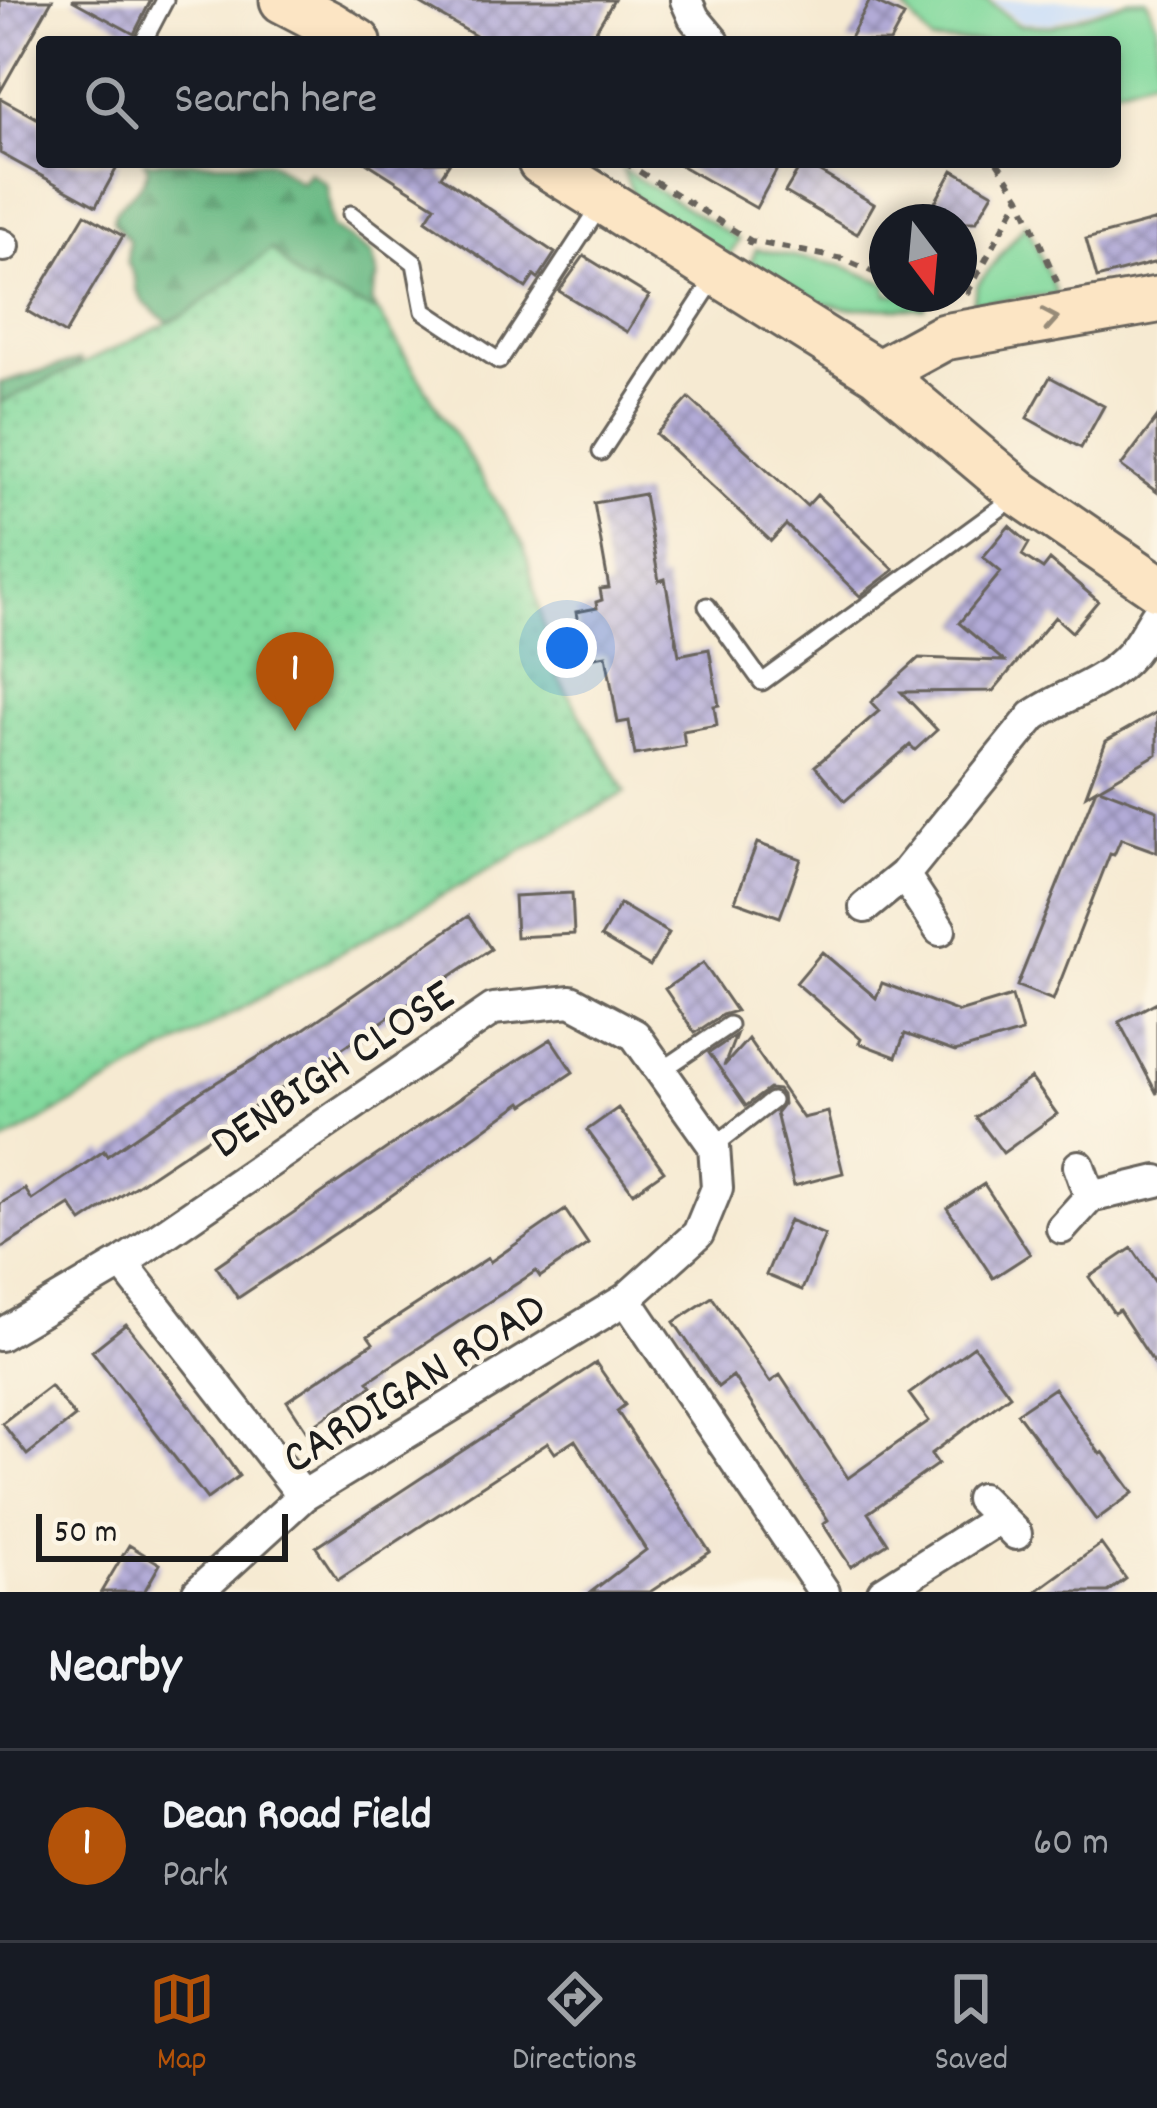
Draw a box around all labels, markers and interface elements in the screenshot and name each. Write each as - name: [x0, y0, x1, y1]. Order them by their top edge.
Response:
- search box: [36, 36, 1121, 168]
- icon: search: [78, 69, 144, 135]
- text: Search here: [174, 70, 377, 134]
- north arrow: [869, 204, 977, 312]
- one-way arrow: [1040, 307, 1060, 332]
- your location: [537, 618, 597, 678]
- pin: 1: [256, 632, 334, 731]
- street label: DENBIGH CLOSE: [198, 965, 470, 1180]
- street label: CARDIGAN ROAD: [270, 1278, 561, 1495]
- scale bar: [36, 1508, 288, 1561]
- text: 50 m: [54, 1511, 118, 1558]
- text: Nearby: [48, 1634, 181, 1706]
- text: Dean Road Field: [162, 1786, 432, 1850]
- text: 1: [83, 1818, 91, 1873]
- text: 60 m: [1033, 1818, 1109, 1873]
- text: Park: [162, 1850, 228, 1905]
- tab: Map: [149, 1966, 215, 2085]
- tab: Directions: [512, 1966, 637, 2085]
- tab: Saved: [935, 1966, 1008, 2085]

